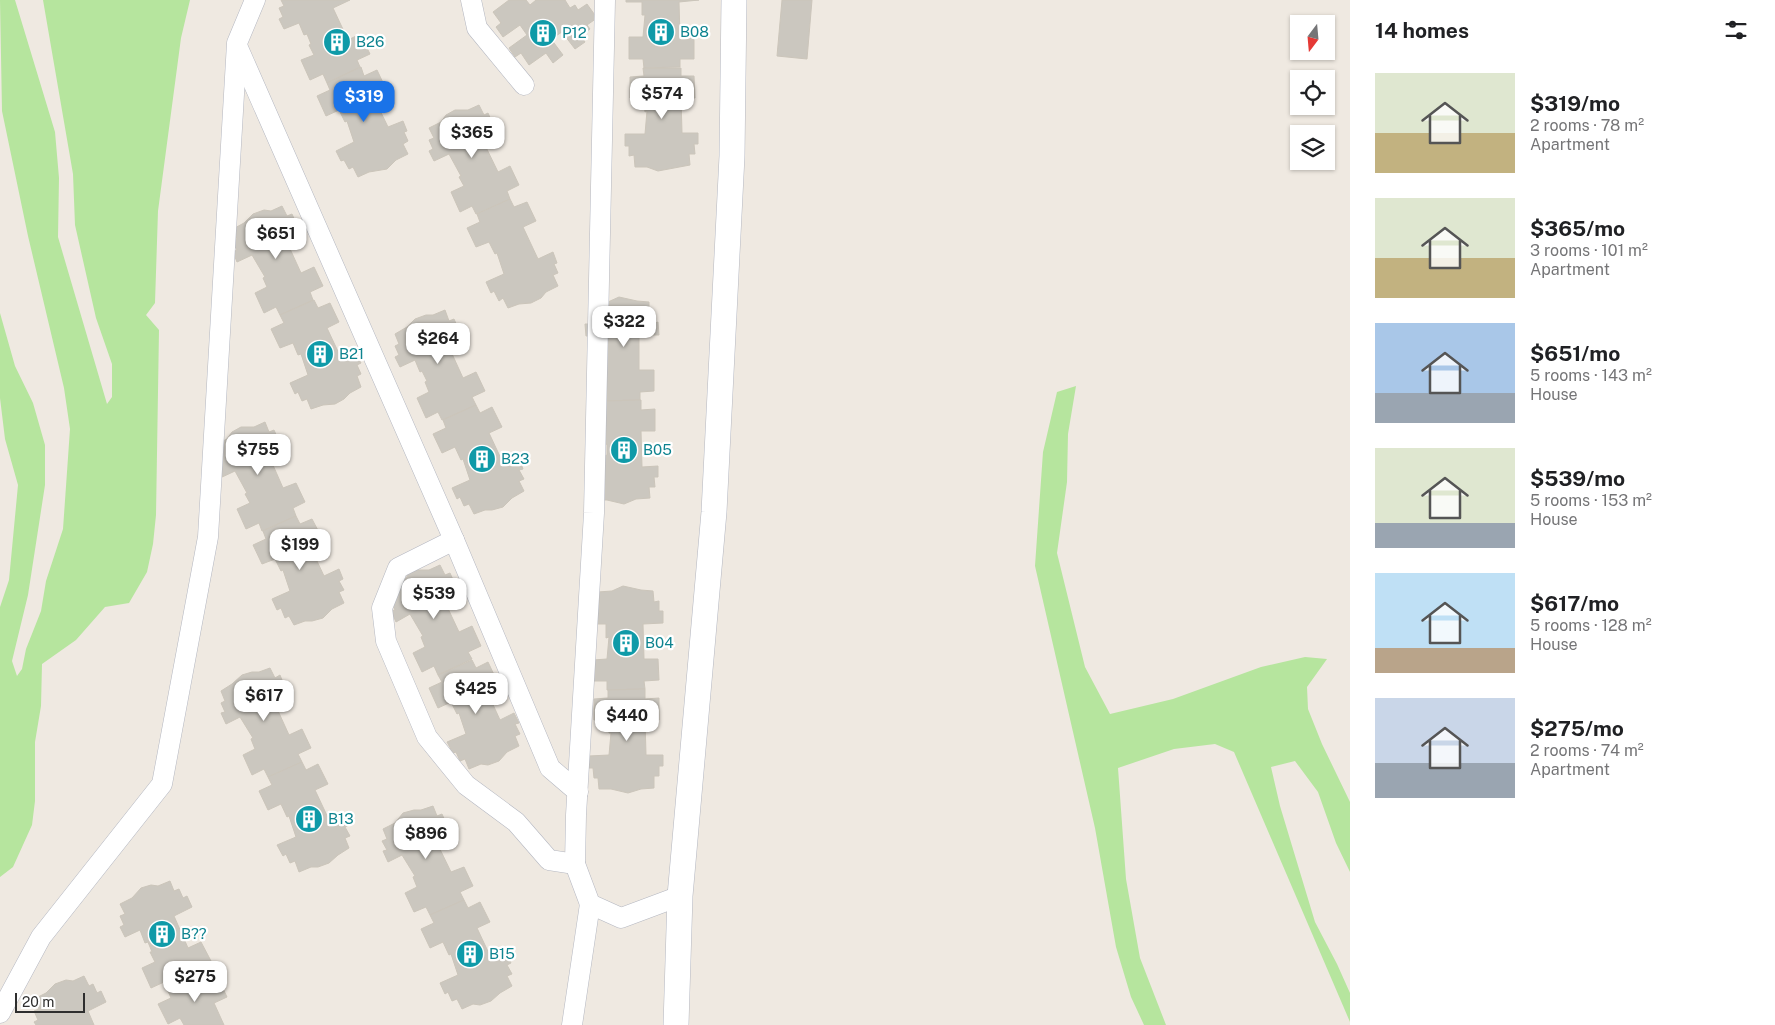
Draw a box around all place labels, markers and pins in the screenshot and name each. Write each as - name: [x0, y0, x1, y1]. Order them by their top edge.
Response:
- building icon: B08: [646, 17, 676, 47]
- building icon: P12: [528, 18, 558, 48]
- place label: B08: [680, 23, 709, 40]
- place label: P12: [562, 24, 587, 41]
- building icon: B26: [322, 27, 352, 57]
- place label: B26: [356, 33, 384, 50]
- pin: $574: [632, 78, 692, 120]
- pin: $319: [334, 80, 394, 123]
- pin: $365: [442, 116, 502, 159]
- pin: $651: [246, 218, 306, 260]
- pin: $322: [594, 306, 654, 348]
- pin: $264: [408, 322, 468, 365]
- building icon: B21: [305, 339, 335, 369]
- place label: B21: [339, 345, 364, 362]
- pin: $755: [228, 434, 288, 476]
- building icon: B05: [609, 435, 639, 465]
- place label: B05: [643, 441, 672, 458]
- building icon: B23: [467, 444, 497, 474]
- place label: B23: [501, 450, 529, 467]
- pin: $199: [270, 528, 330, 571]
- pin: $539: [404, 578, 464, 620]
- building icon: B04: [611, 628, 641, 658]
- place label: B04: [645, 634, 674, 651]
- pin: $425: [446, 672, 506, 715]
- pin: $617: [234, 680, 294, 722]
- pin: $440: [597, 700, 657, 742]
- building icon: B13: [294, 804, 324, 834]
- place label: B13: [328, 810, 354, 827]
- pin: $896: [396, 818, 456, 860]
- building icon: B??: [147, 919, 177, 949]
- place label: B??: [181, 925, 207, 942]
- building icon: B15: [455, 939, 485, 969]
- place label: B15: [489, 945, 515, 962]
- pin: $275: [165, 960, 225, 1003]

